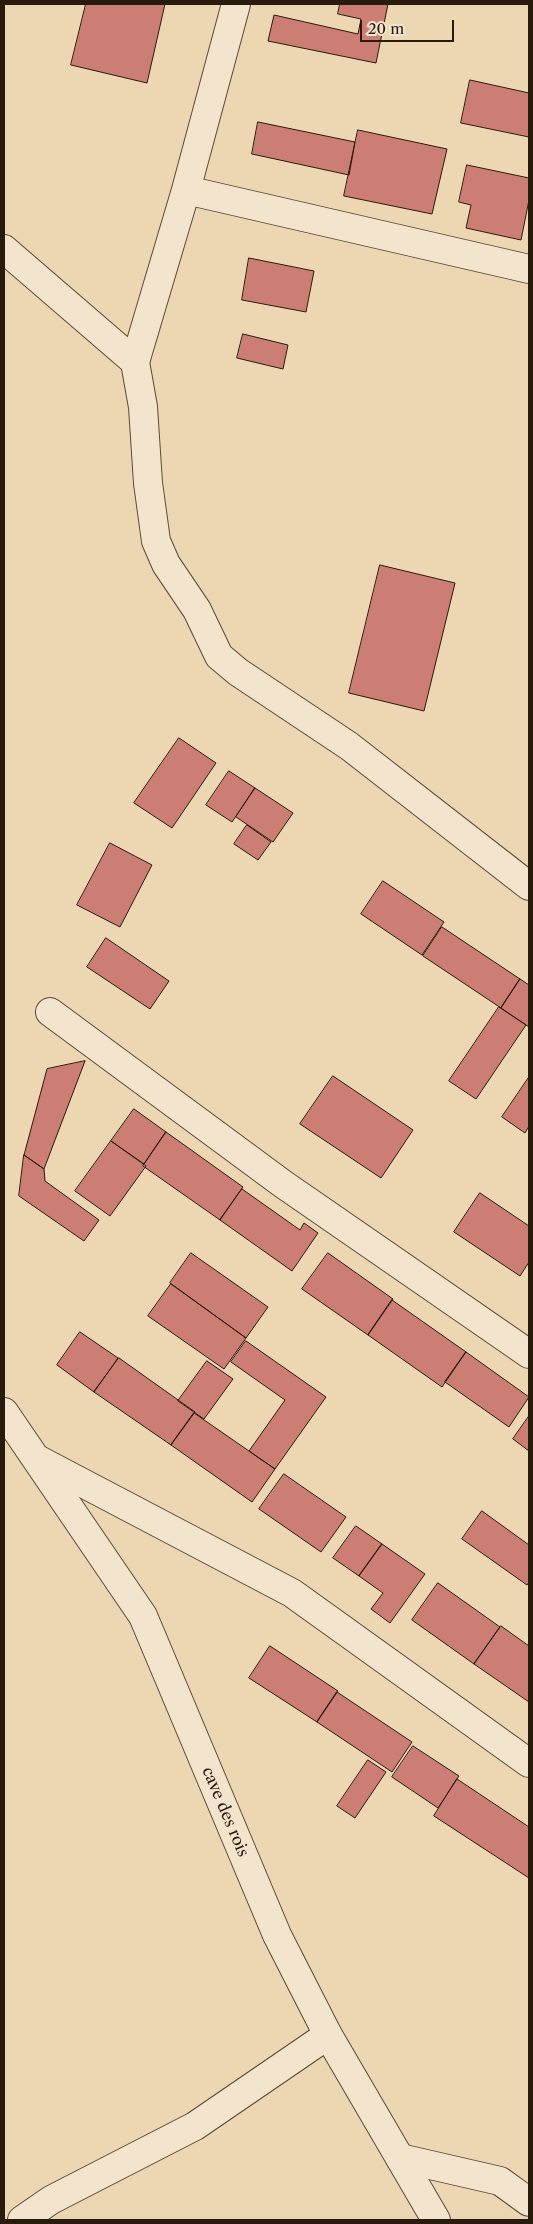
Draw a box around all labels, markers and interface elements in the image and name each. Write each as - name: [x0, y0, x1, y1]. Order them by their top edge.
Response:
- scale bar: [363, 10, 457, 42]
- text: 20 m: [368, 19, 404, 38]
- street label: cave des rois: [197, 1764, 253, 1860]

